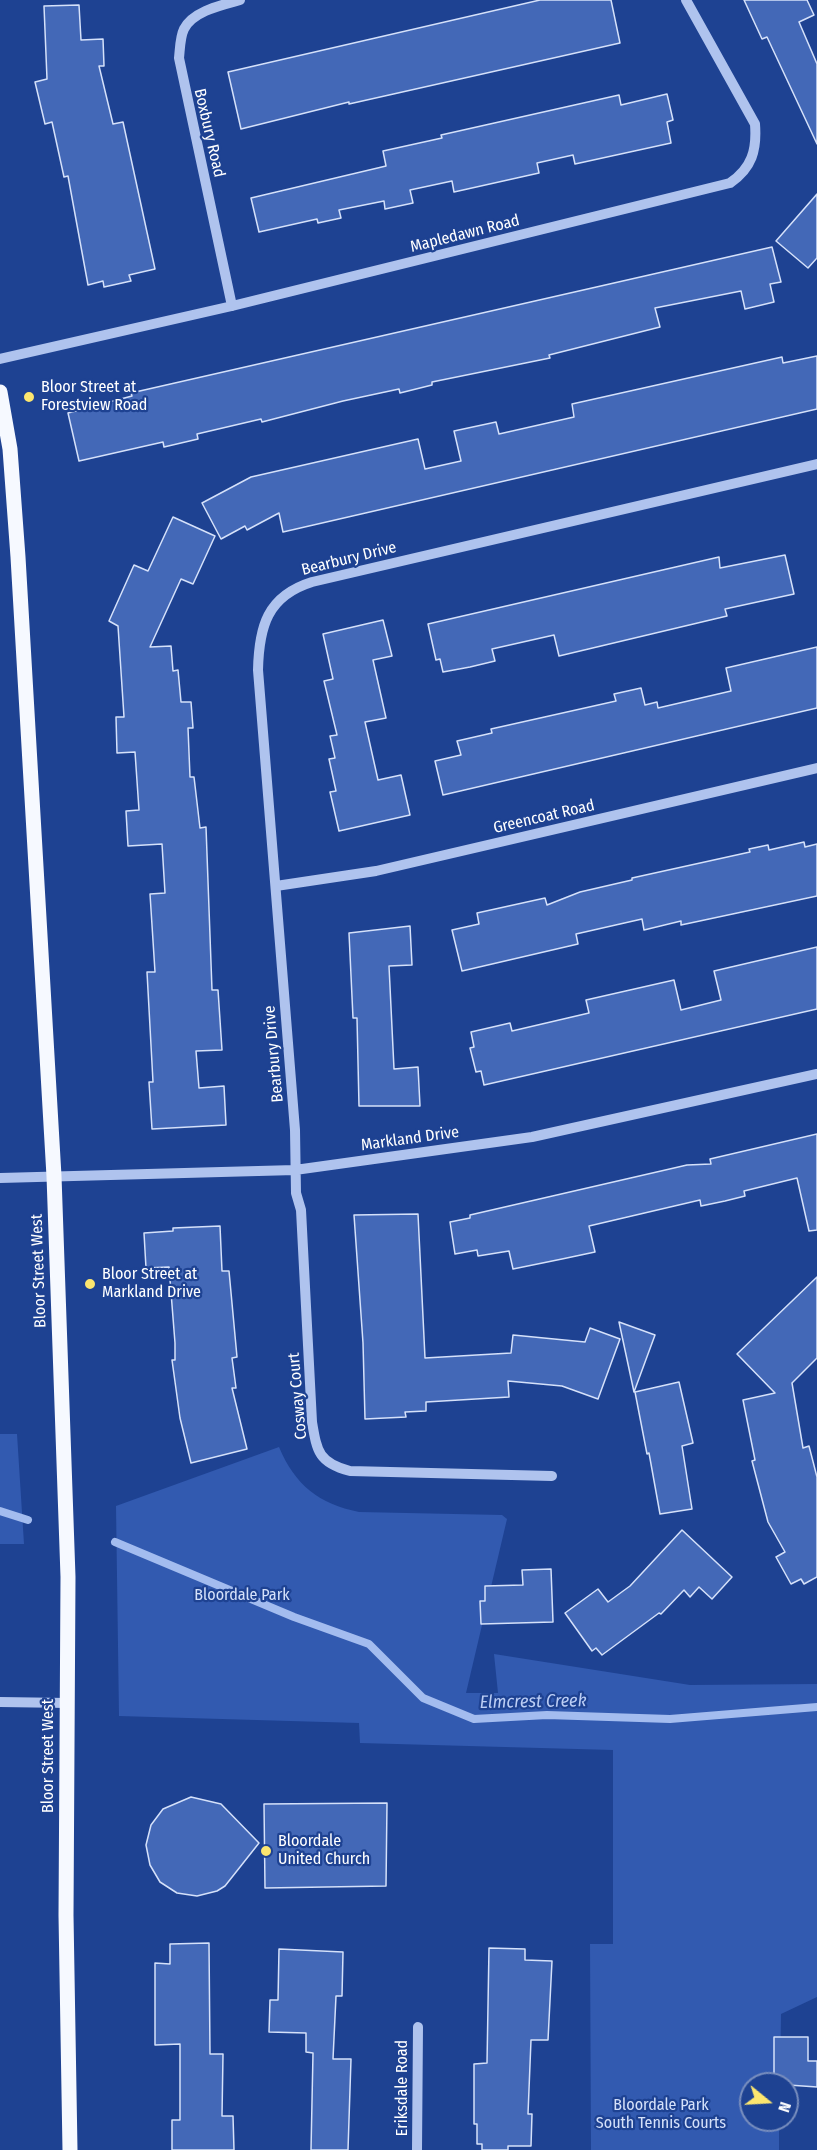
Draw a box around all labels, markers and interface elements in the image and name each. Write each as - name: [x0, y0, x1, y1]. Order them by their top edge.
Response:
- street label: Boxbury Road: [189, 87, 229, 179]
- street label: Mapledawn Road: [408, 211, 522, 257]
- place label: Bloor Street at Forestview Road: [41, 378, 147, 416]
- marker: Bloor Street at Forestview Road: [22, 390, 36, 404]
- street label: Bearbury Drive: [300, 538, 398, 580]
- street label: Greencoat Road: [491, 796, 597, 838]
- street label: Bearbury Drive: [260, 1005, 288, 1103]
- street label: Markland Drive: [360, 1123, 460, 1155]
- street label: Bloor Street West: [27, 1214, 51, 1328]
- place label: Bloor Street at Markland Drive: [102, 1265, 201, 1303]
- marker: Bloor Street at Markland Drive: [83, 1277, 97, 1291]
- street label: Cosway Court: [285, 1352, 311, 1440]
- park label: Bloordale Park: [194, 1586, 290, 1606]
- water label: Elmcrest Creek: [479, 1690, 587, 1714]
- street label: Bloor Street West: [39, 1699, 59, 1813]
- place label: Bloordale United Church: [278, 1832, 370, 1870]
- marker: Bloordale United Church: [259, 1844, 273, 1858]
- street label: Eriksdale Road: [393, 2040, 413, 2136]
- north arrow: [739, 2072, 799, 2132]
- park label: Bloordale Park South Tennis Courts: [596, 2096, 726, 2134]
- text: N: [774, 2100, 795, 2115]

